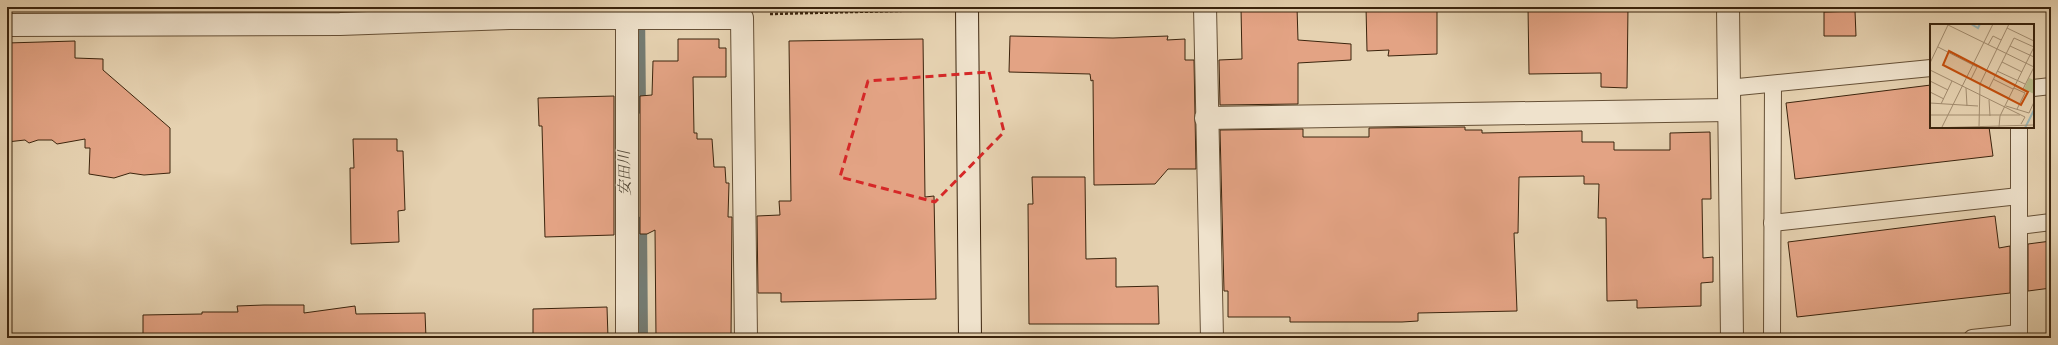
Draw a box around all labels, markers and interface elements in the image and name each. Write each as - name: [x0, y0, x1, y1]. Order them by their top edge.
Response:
- inset map: [1930, 24, 2034, 128]
- water label: 安田川: [615, 148, 637, 196]

